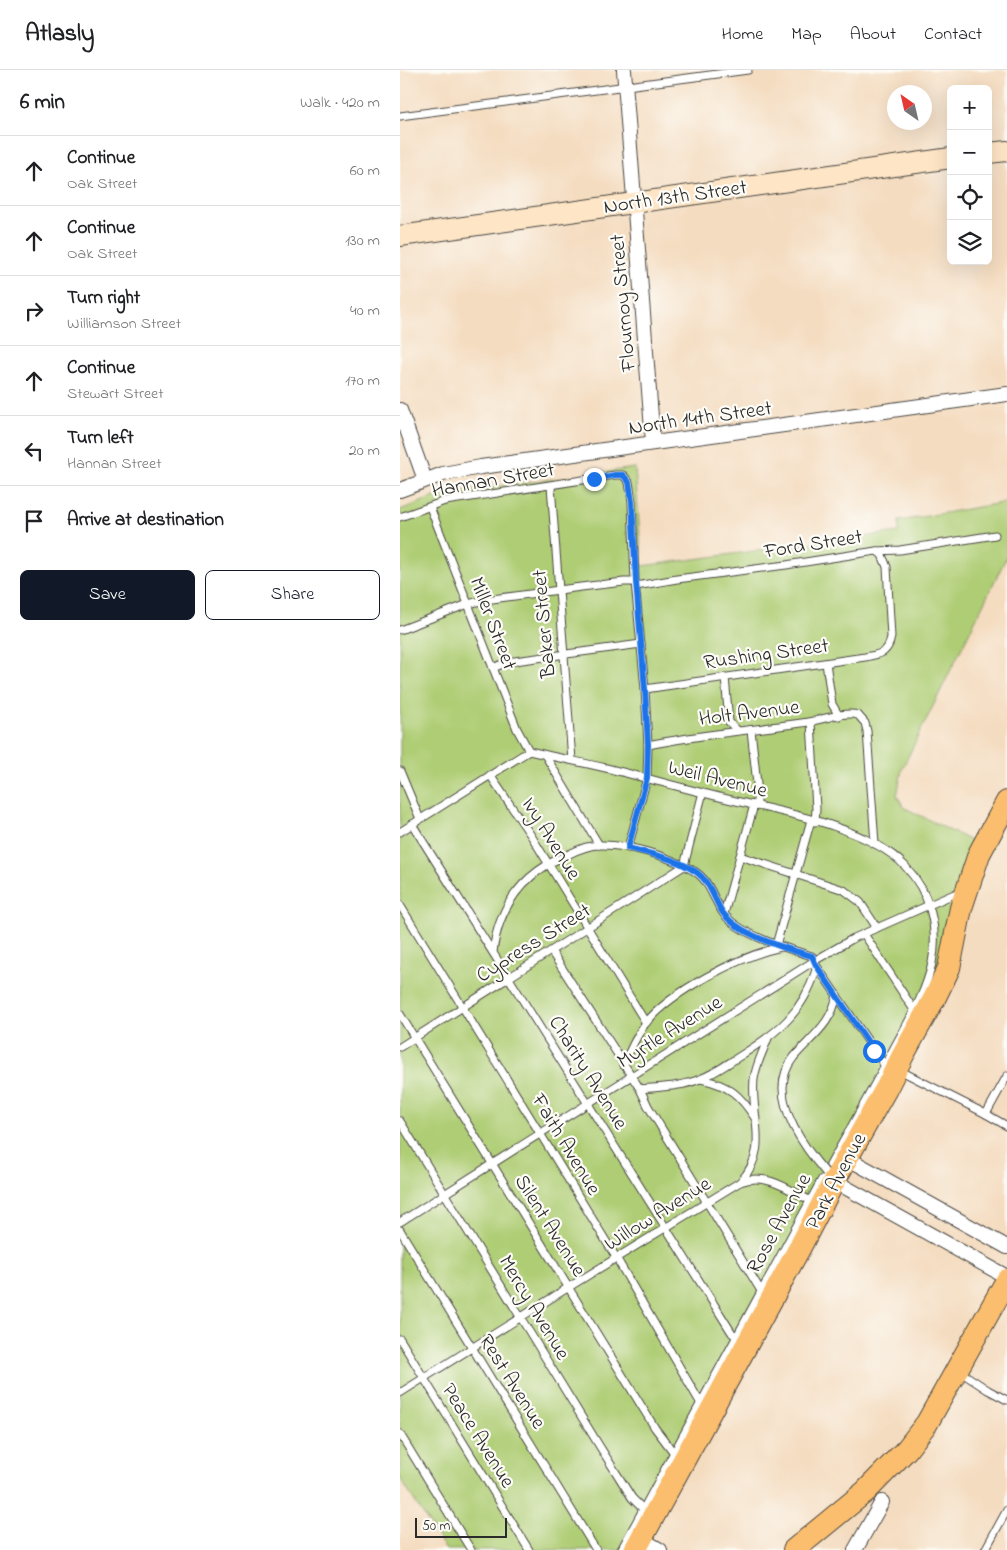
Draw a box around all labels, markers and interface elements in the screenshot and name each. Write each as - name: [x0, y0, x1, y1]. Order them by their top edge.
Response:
- text: Atlasly: [25, 17, 94, 52]
- text: Home: [722, 22, 763, 48]
- text: Map: [791, 22, 822, 48]
- text: About: [850, 22, 896, 48]
- text: Contact: [924, 22, 982, 48]
- north arrow: [887, 85, 932, 130]
- map controls: [947, 85, 992, 265]
- button: +: [947, 85, 992, 130]
- text: 6 min: [20, 88, 65, 118]
- text: Walk · 420 m: [300, 91, 380, 115]
- button: −: [947, 130, 992, 175]
- text: Continue: [67, 145, 135, 172]
- icon: ahead: [20, 157, 48, 185]
- text: 60 m: [350, 159, 380, 183]
- text: Oak Street: [67, 172, 137, 196]
- street label: North 13th Street: [602, 173, 749, 223]
- button: locate: [947, 175, 992, 220]
- text: Continue: [67, 215, 135, 242]
- button: layers: [947, 220, 992, 265]
- icon: ahead: [20, 227, 48, 255]
- text: 130 m: [345, 229, 380, 253]
- street label: Flournoy Street: [603, 233, 647, 374]
- text: Oak Street: [67, 242, 137, 266]
- text: Turn right: [67, 285, 140, 312]
- icon: right: [20, 297, 48, 325]
- text: 40 m: [350, 299, 380, 323]
- text: Williamson Street: [67, 312, 181, 336]
- text: Continue: [67, 355, 135, 382]
- icon: ahead: [20, 367, 48, 395]
- text: 170 m: [345, 369, 380, 393]
- text: Stewart Street: [67, 382, 164, 406]
- street label: North 14th Street: [627, 394, 774, 444]
- text: Turn left: [67, 425, 134, 452]
- icon: left: [20, 437, 48, 465]
- text: 20 m: [349, 439, 380, 463]
- text: Hannan Street: [67, 452, 162, 476]
- street label: Hannan Street: [430, 455, 557, 507]
- route end: [583, 468, 606, 491]
- icon: arrive: [20, 507, 48, 535]
- text: Arrive at destination: [67, 507, 224, 534]
- street label: Ford Street: [761, 522, 865, 568]
- street label: Baker Street: [525, 568, 565, 680]
- button: Save: [20, 570, 195, 620]
- button: Share: [205, 570, 380, 620]
- street label: Miller Street: [461, 573, 524, 675]
- street label: Rushing Street: [702, 631, 831, 681]
- street label: Holt Avenue: [697, 693, 802, 735]
- street label: Weil Avenue: [665, 753, 771, 807]
- street label: Ivy Avenue: [511, 792, 588, 888]
- street label: Cypress Street: [471, 897, 598, 993]
- street label: Myrtle Avenue: [612, 988, 730, 1079]
- street label: Charity Avenue: [538, 1010, 635, 1138]
- route start: [863, 1040, 886, 1063]
- street label: Faith Avenue: [523, 1088, 608, 1202]
- street label: Park Avenue: [799, 1128, 875, 1236]
- street label: Rose Avenue: [740, 1168, 820, 1280]
- street label: Silent Avenue: [506, 1169, 593, 1284]
- street label: Willow Avenue: [599, 1170, 718, 1259]
- street label: Mercy Avenue: [488, 1250, 577, 1368]
- street label: Rest Avenue: [470, 1329, 553, 1436]
- street label: Peace Avenue: [433, 1378, 522, 1495]
- scale bar: [415, 1515, 508, 1538]
- text: 50 m: [422, 1516, 450, 1537]

